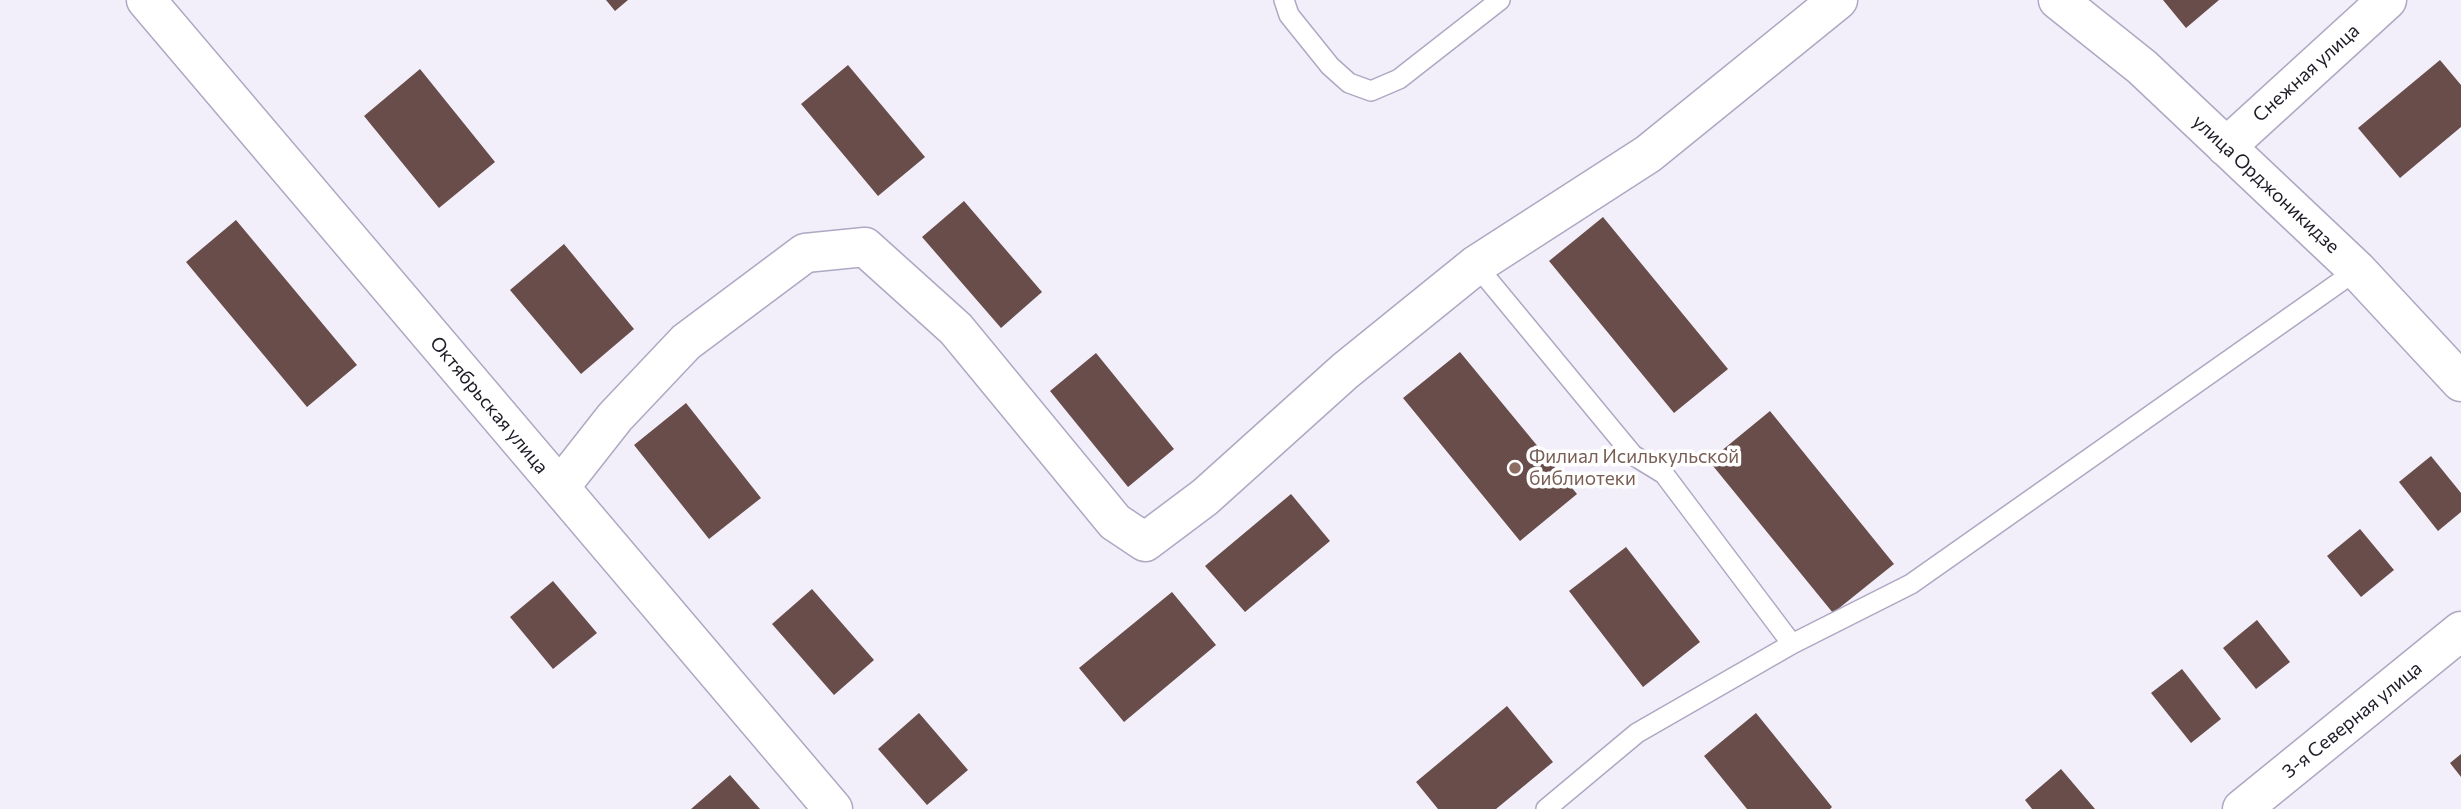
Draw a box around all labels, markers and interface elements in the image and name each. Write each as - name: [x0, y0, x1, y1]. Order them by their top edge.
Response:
- street label: Снежная улица: [2248, 19, 2364, 127]
- street label: улица Орджоникидзе: [2188, 110, 2344, 258]
- street label: Октябрьская улица: [425, 332, 553, 478]
- place label: Филиал Исилькульской библиотеки: [1529, 446, 1739, 490]
- marker: Филиал Исилькульской библиотеки: [1507, 460, 1523, 476]
- street label: 3-я Северная улица: [2278, 657, 2426, 783]

